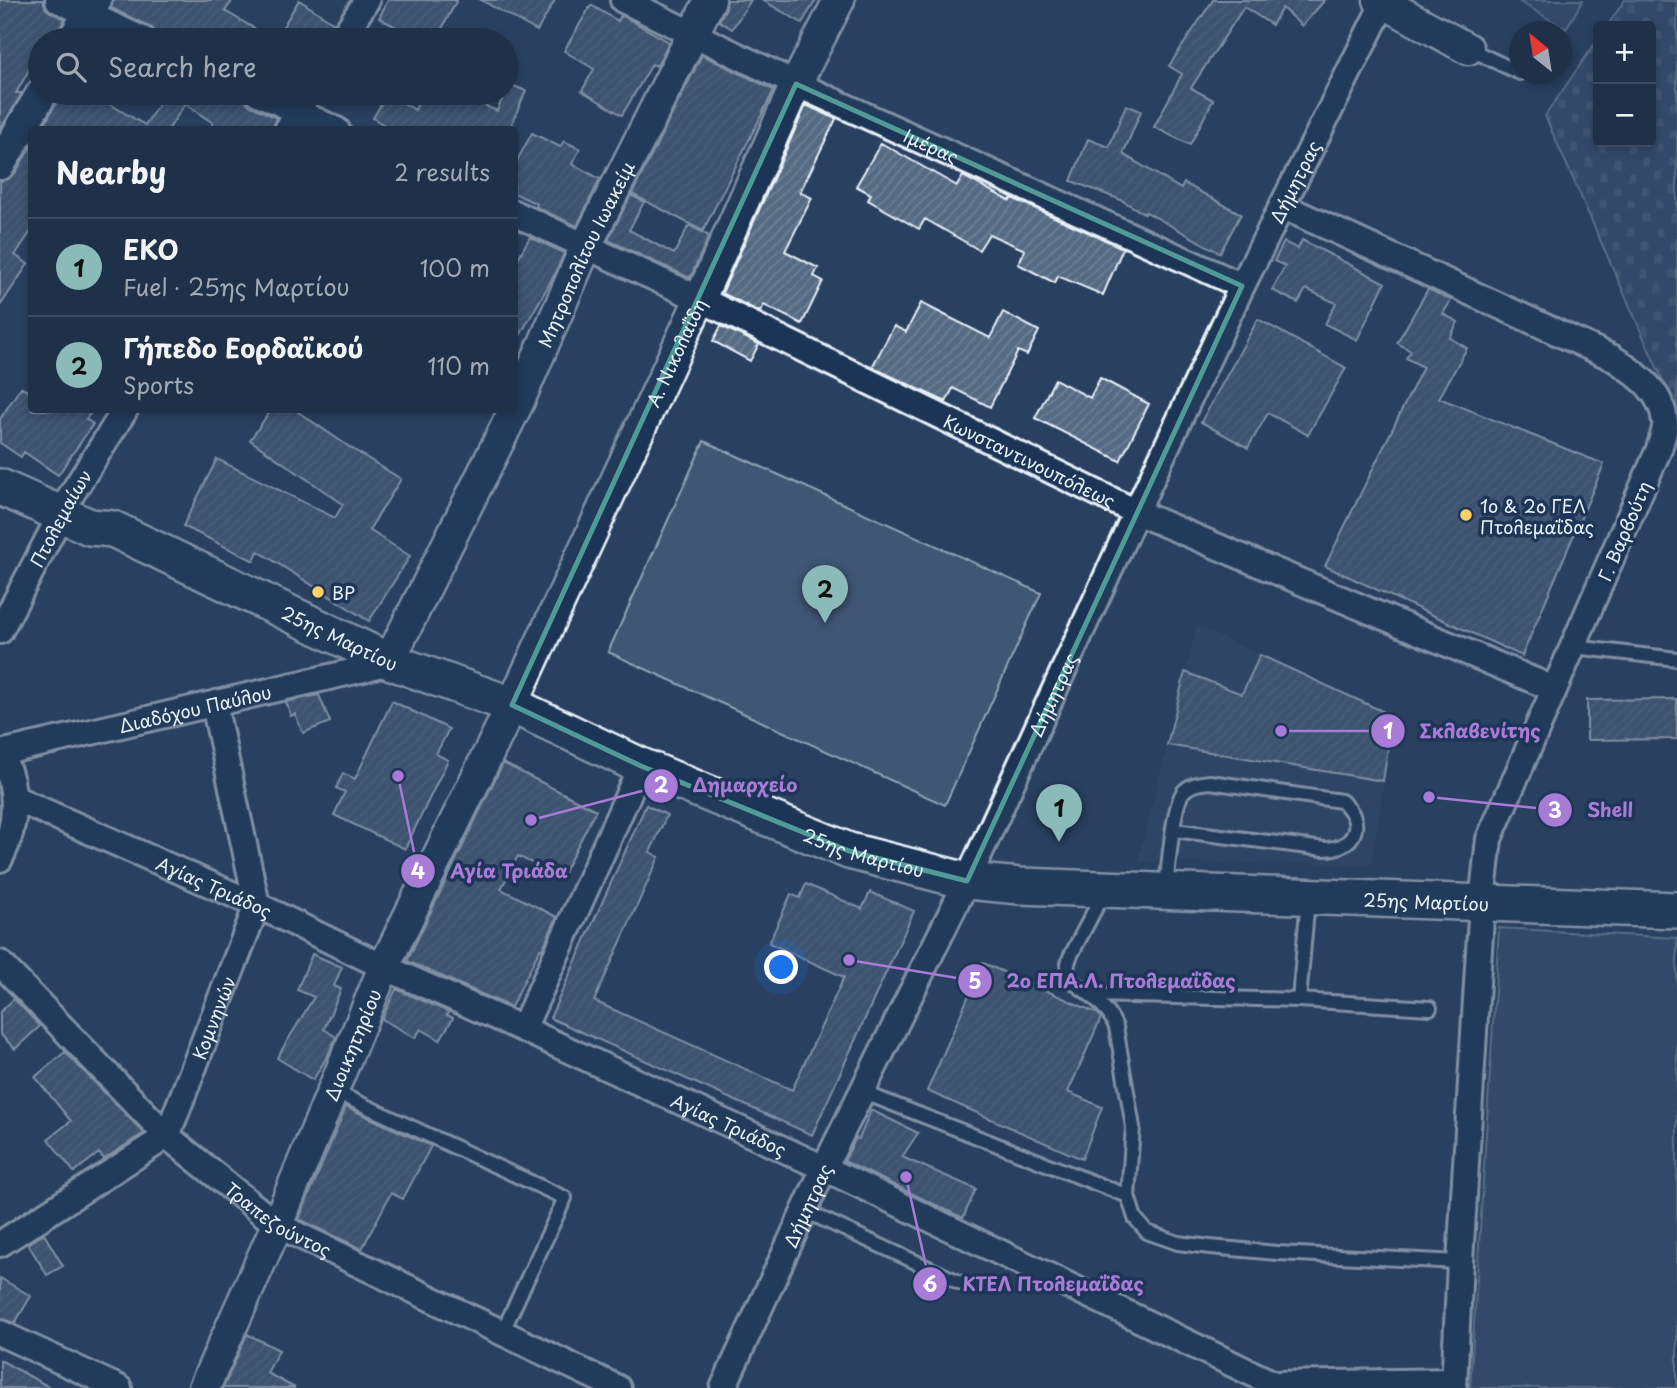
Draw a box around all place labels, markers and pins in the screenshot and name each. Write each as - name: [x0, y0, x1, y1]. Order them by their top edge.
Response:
- place label: 1ο & 2ο ΓΕΛ Πτολεμαΐδας: [1480, 492, 1594, 540]
- marker: 1ο & 2ο ΓΕΛ Πτολεμαΐδας: [1458, 507, 1474, 523]
- pin: 2: [802, 565, 848, 623]
- place label: BP: [332, 579, 355, 606]
- marker: BP: [310, 584, 326, 600]
- callout: Σκλαβενίτης: [1370, 711, 1554, 751]
- callout: Δημαρχείο: [644, 766, 812, 806]
- pin: 1: [1036, 784, 1082, 842]
- callout: Shell: [1538, 790, 1646, 830]
- callout: Αγία Τριάδα: [400, 851, 582, 891]
- callout: 2ο ΕΠΑ.Λ. Πτολεμαΐδας: [957, 961, 1250, 1001]
- callout: ΚΤΕΛ Πτολεμαΐδας: [913, 1264, 1159, 1304]

